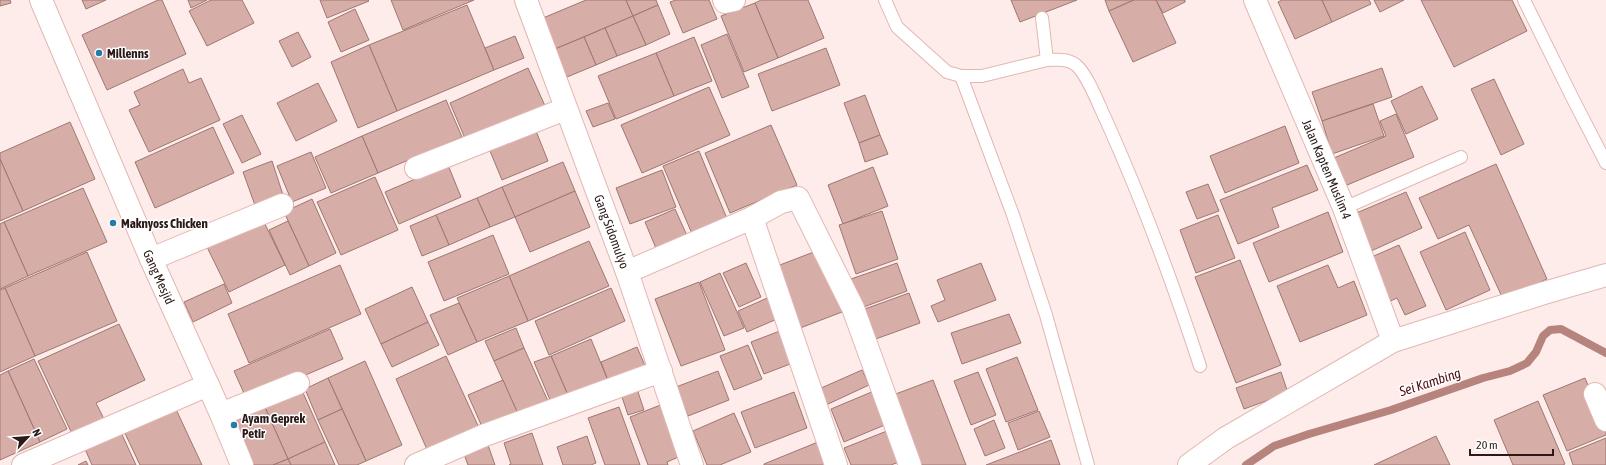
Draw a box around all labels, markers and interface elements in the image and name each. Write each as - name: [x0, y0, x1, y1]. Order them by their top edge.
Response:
- place label: Millenns: [107, 46, 149, 61]
- marker: Millenns: [94, 48, 104, 58]
- street label: Jalan Kapten Muslim 4: [1299, 117, 1355, 221]
- street label: Gang Sidomulyo: [591, 193, 633, 271]
- place label: Maknyoss Chicken: [121, 216, 208, 231]
- marker: Maknyoss Chicken: [108, 218, 118, 228]
- street label: Gang Mesjid: [140, 247, 178, 306]
- water label: Sei Kambing: [1396, 365, 1463, 400]
- place label: Ayam Geprek Petir: [241, 411, 305, 441]
- north arrow: [8, 417, 48, 457]
- marker: Ayam Geprek Petir: [229, 420, 239, 430]
- text: N: [30, 427, 44, 438]
- scale bar: [1470, 431, 1553, 457]
- text: 20 m: [1476, 438, 1498, 452]

